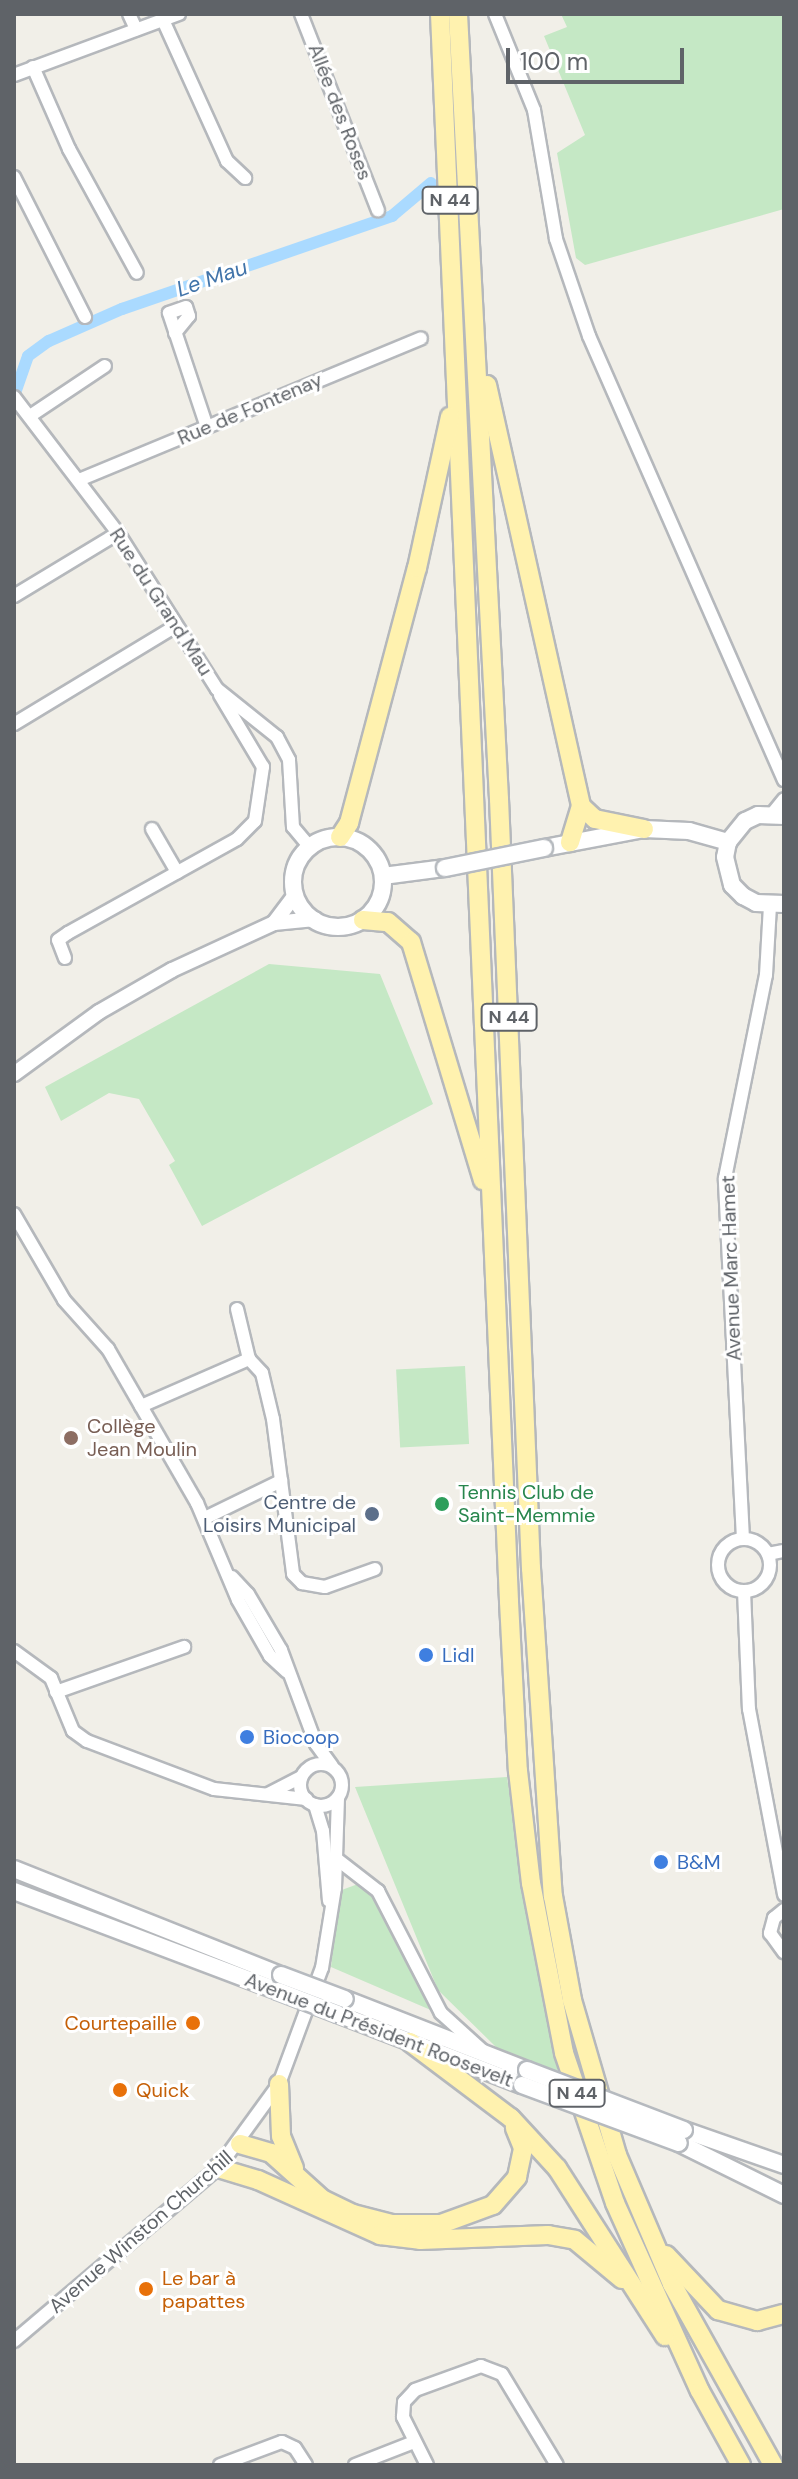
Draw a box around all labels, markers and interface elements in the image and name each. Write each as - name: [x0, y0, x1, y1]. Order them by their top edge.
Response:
- scale bar: [510, 32, 688, 82]
- street label: Allée des Roses: [303, 40, 377, 184]
- text: 100 m: [520, 46, 588, 77]
- road number: N 44: [420, 186, 480, 214]
- water label: Le Mau: [173, 254, 251, 302]
- street label: Rue de Fontenay: [174, 368, 326, 450]
- street label: Rue du Grand Mau: [104, 524, 218, 680]
- road number: N 44: [479, 1003, 539, 1031]
- street label: Avenue Marc Hamet: [716, 1175, 746, 1361]
- place label: Collège Jean Moulin: [87, 1414, 197, 1461]
- marker: Collège Jean Moulin: [62, 1429, 80, 1447]
- place label: Tennis Club de Saint-Memmie: [458, 1480, 595, 1527]
- place label: Centre de Loisirs Municipal: [203, 1490, 356, 1537]
- marker: Tennis Club de Saint-Memmie: [433, 1495, 451, 1513]
- marker: Centre de Loisirs Municipal: [363, 1505, 381, 1523]
- place label: Lidl: [442, 1643, 474, 1667]
- marker: Lidl: [417, 1646, 435, 1664]
- place label: Biocoop: [263, 1725, 339, 1749]
- marker: Biocoop: [238, 1728, 256, 1746]
- place label: B&M: [677, 1850, 721, 1874]
- marker: B&M: [652, 1853, 670, 1871]
- street label: Avenue du Président Roosevelt: [241, 1968, 517, 2092]
- place label: Courtepaille: [65, 2011, 177, 2035]
- marker: Courtepaille: [184, 2014, 202, 2032]
- place label: Quick: [136, 2078, 189, 2102]
- road number: N 44: [547, 2079, 607, 2107]
- marker: Quick: [111, 2081, 129, 2099]
- street label: Avenue Winston Churchill: [44, 2146, 238, 2318]
- place label: Le bar à papattes: [162, 2266, 245, 2313]
- marker: Le bar à papattes: [137, 2280, 155, 2298]

